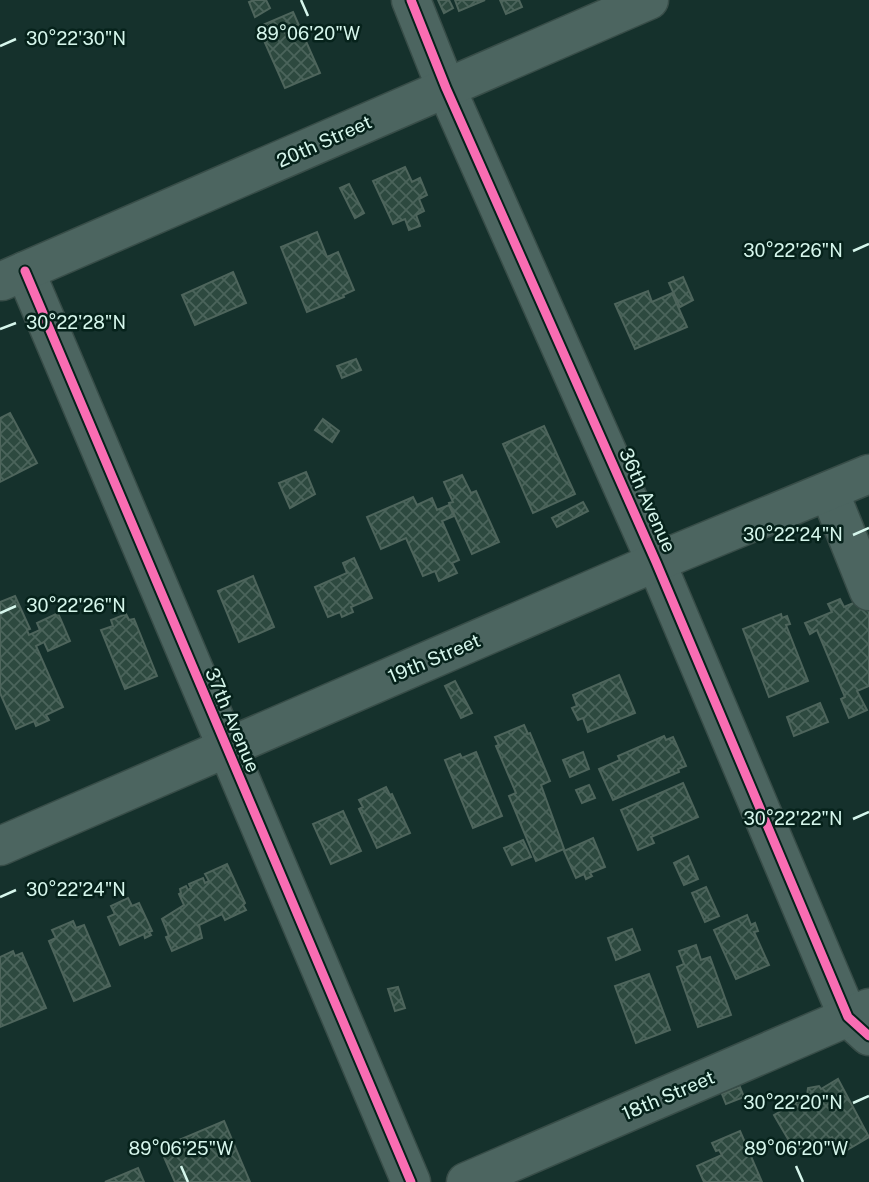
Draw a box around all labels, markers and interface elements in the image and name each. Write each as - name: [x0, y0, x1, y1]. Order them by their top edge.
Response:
- text: 89°06'20"W: [256, 23, 360, 44]
- text: 30°22'30"N: [26, 28, 126, 49]
- street label: 20th Street: [273, 110, 375, 172]
- text: 30°22'26"N: [743, 240, 843, 261]
- text: 30°22'28"N: [26, 312, 126, 333]
- street label: 36th Avenue: [615, 444, 681, 556]
- text: 30°22'24"N: [743, 524, 843, 545]
- text: 30°22'26"N: [26, 595, 126, 616]
- street label: 19th Street: [385, 629, 483, 687]
- street label: 37th Avenue: [201, 664, 265, 776]
- text: 30°22'22"N: [743, 808, 843, 829]
- text: 30°22'24"N: [26, 879, 126, 900]
- street label: 18th Street: [618, 1066, 718, 1124]
- text: 30°22'20"N: [743, 1092, 843, 1113]
- text: 89°06'25"W: [129, 1138, 233, 1159]
- text: 89°06'20"W: [744, 1138, 848, 1159]

